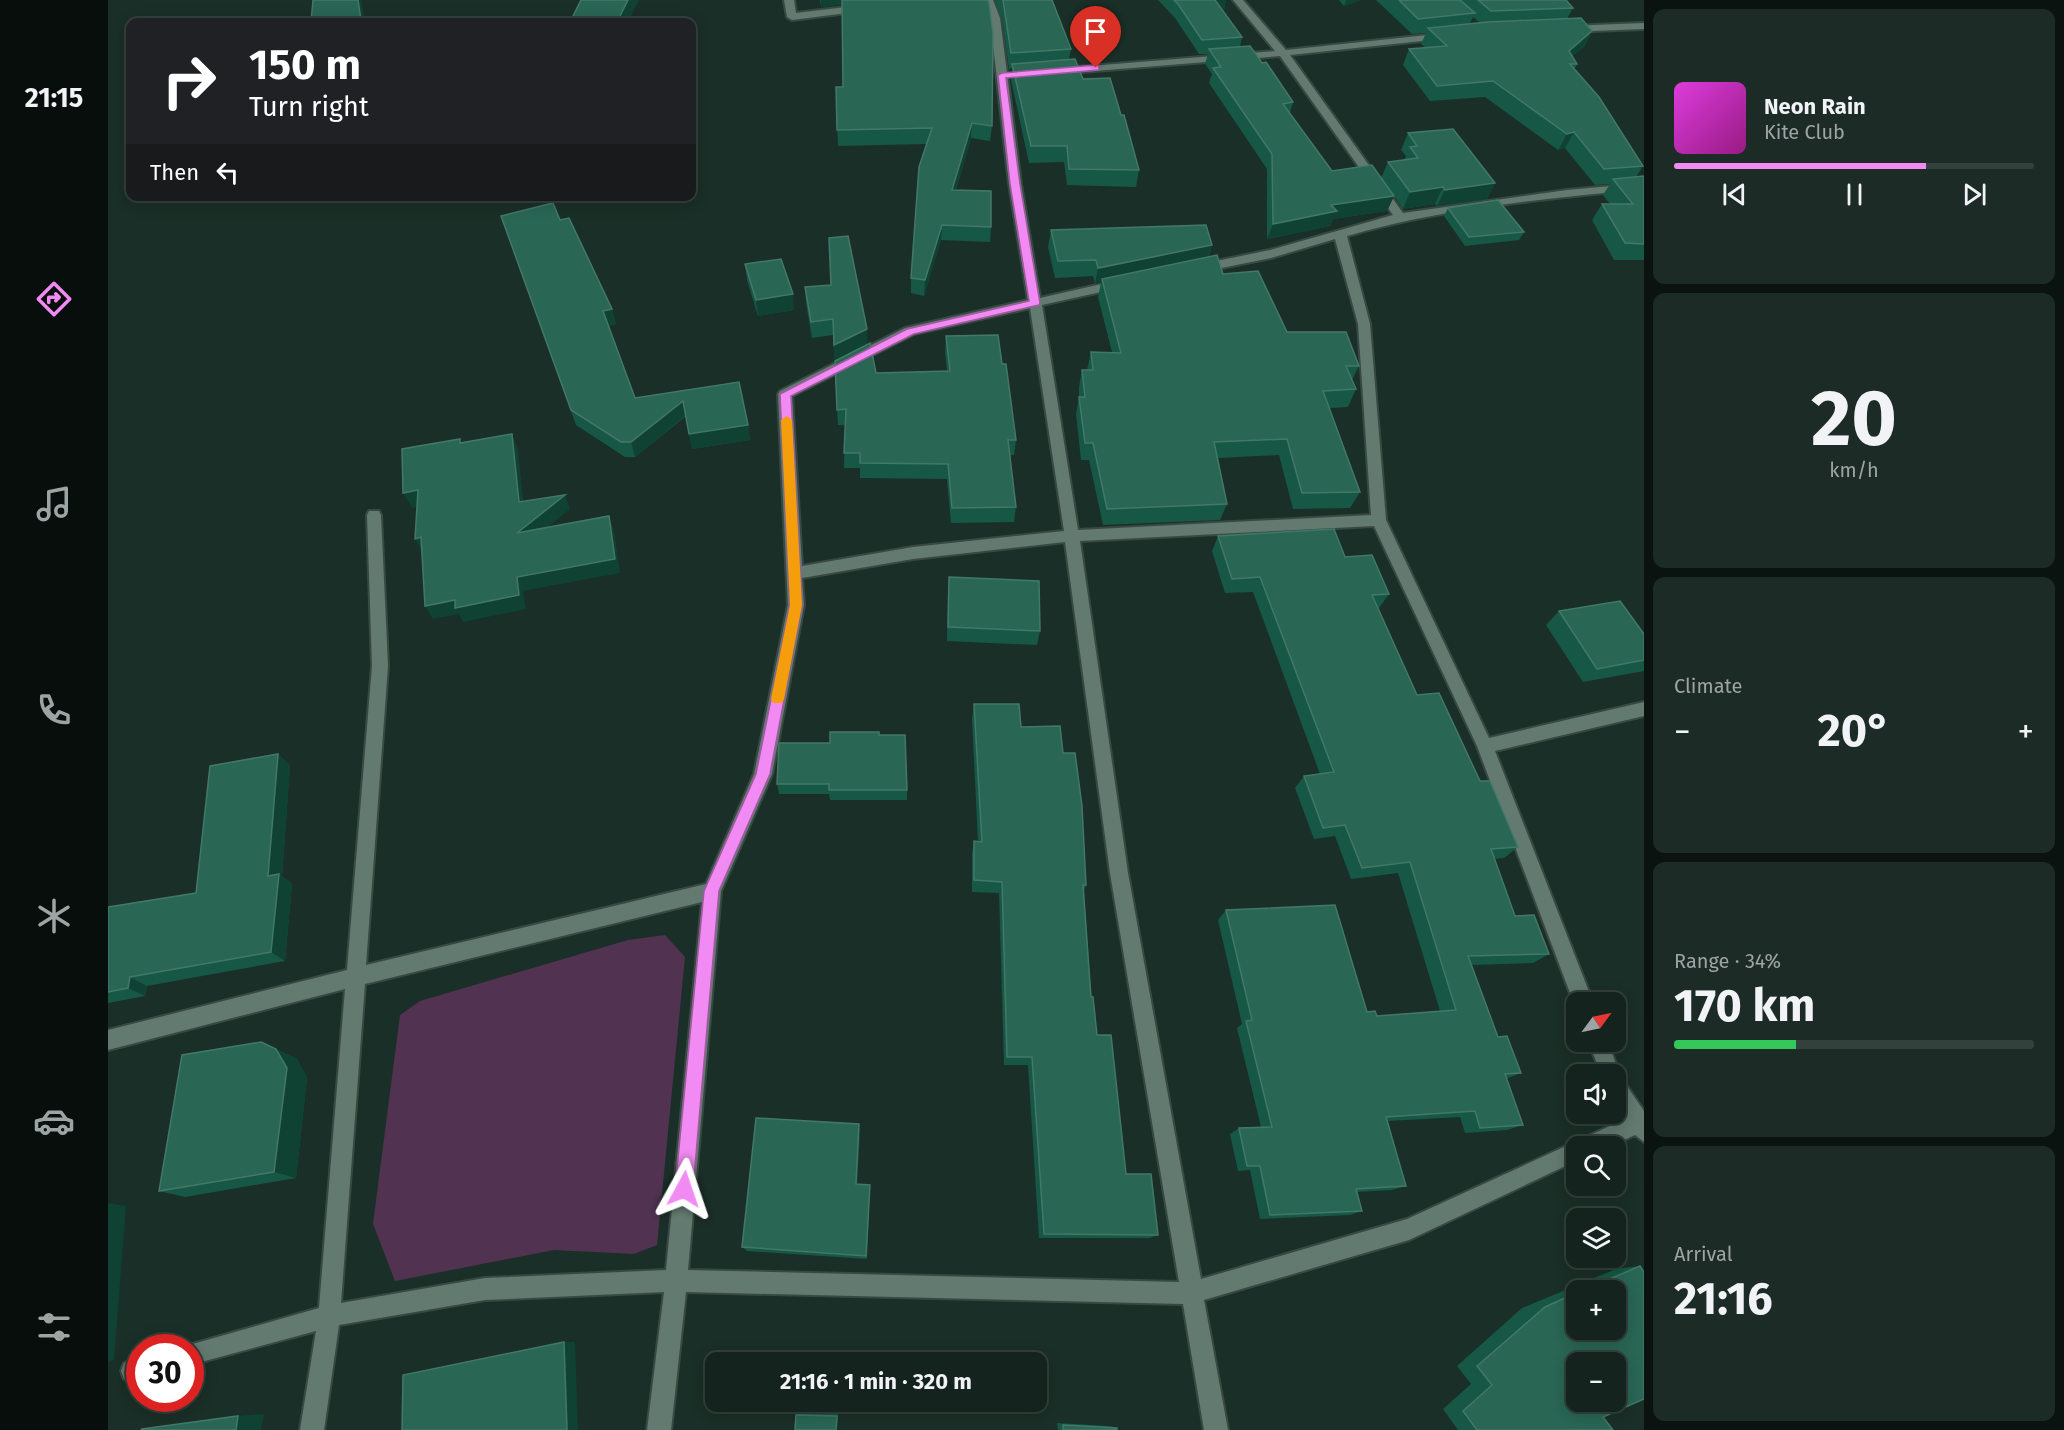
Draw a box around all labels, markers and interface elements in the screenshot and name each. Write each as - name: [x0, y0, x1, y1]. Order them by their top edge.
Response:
- pin: [1070, 6, 1121, 68]
- icon: arrive: [1079, 15, 1112, 48]
- text: 150 m: [249, 40, 361, 90]
- icon: right: [150, 42, 228, 120]
- text: 21:15: [25, 82, 83, 114]
- text: Turn right: [249, 91, 369, 123]
- text: Neon Rain: [1764, 93, 1866, 120]
- text: Kite Club: [1764, 120, 1845, 144]
- icon: left: [211, 156, 244, 189]
- text: Then: [150, 159, 199, 186]
- icon: previous: [1718, 178, 1751, 211]
- icon: pause: [1838, 178, 1871, 211]
- icon: next: [1958, 178, 1991, 211]
- icon: directions: [33, 278, 75, 320]
- text: 20: [1811, 372, 1897, 466]
- text: km/h: [1829, 458, 1879, 482]
- icon: music: [33, 483, 75, 525]
- text: Climate: [1674, 674, 1742, 698]
- icon: phone: [33, 689, 75, 731]
- text: 20°: [1817, 704, 1891, 758]
- text: −: [1674, 712, 1691, 752]
- text: +: [2018, 712, 2034, 752]
- icon: climate: [33, 895, 75, 937]
- text: Range · 34%: [1674, 949, 1781, 973]
- text: 170 km: [1674, 979, 1815, 1033]
- north arrow: [1566, 992, 1626, 1052]
- map controls: [1566, 992, 1626, 1412]
- button: sound: [1566, 1064, 1626, 1124]
- icon: car: [33, 1100, 75, 1142]
- button: search: [1566, 1136, 1626, 1196]
- position arrow: [652, 1157, 716, 1221]
- button: layers: [1566, 1208, 1626, 1268]
- text: Arrival: [1674, 1242, 1733, 1266]
- text: 21:16: [1674, 1272, 1773, 1326]
- button: +: [1566, 1280, 1626, 1340]
- icon: filters: [33, 1306, 75, 1348]
- speed limit sign: 30: [126, 1334, 204, 1412]
- button: −: [1566, 1352, 1626, 1412]
- text: 21:16 · 1 min · 320 m: [780, 1368, 972, 1395]

